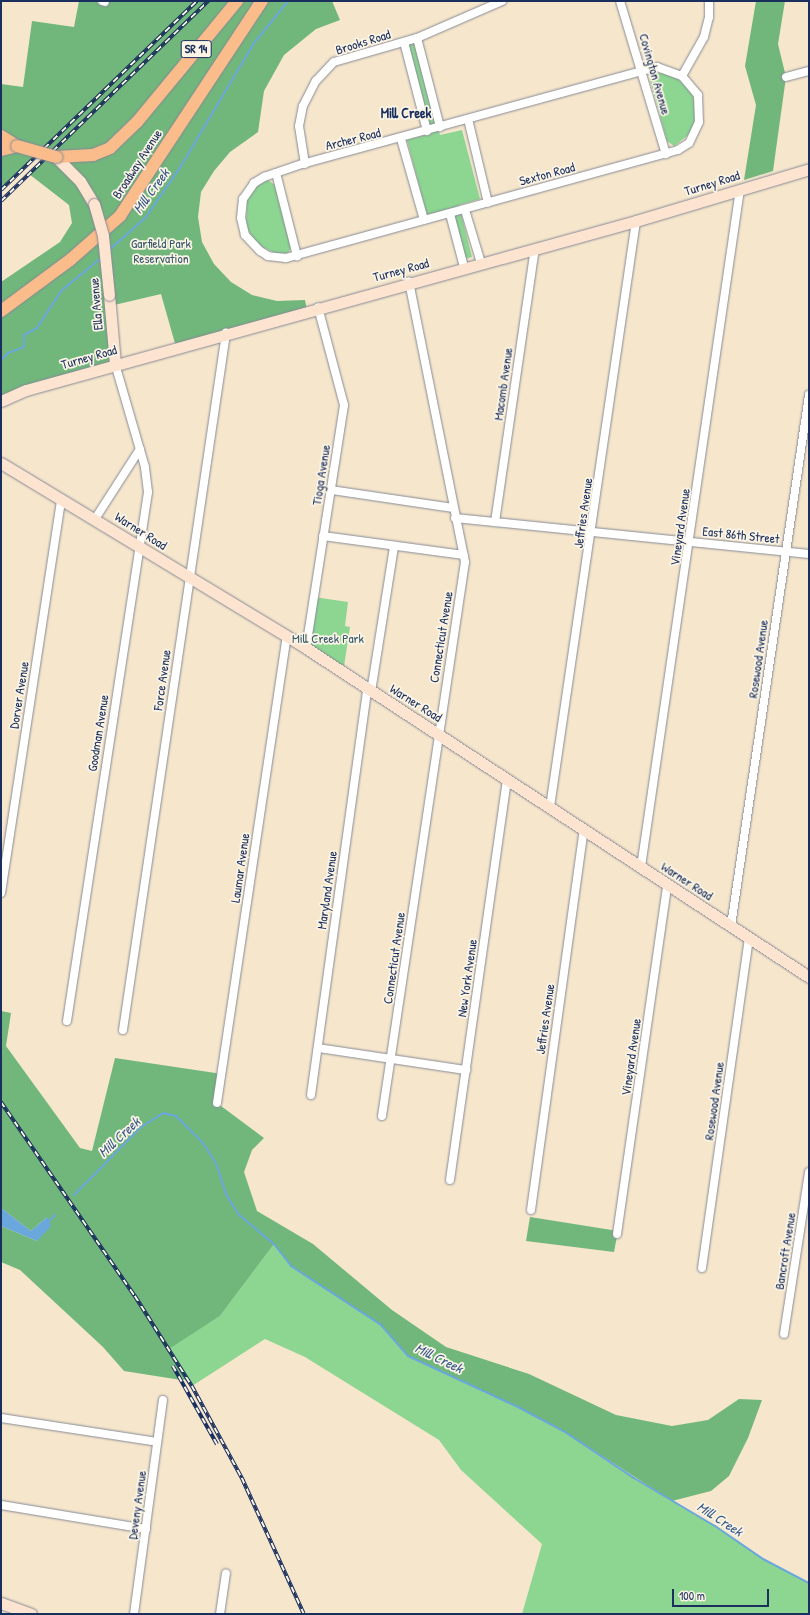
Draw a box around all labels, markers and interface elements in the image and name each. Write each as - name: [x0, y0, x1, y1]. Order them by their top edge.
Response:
- street label: Brooks Road: [334, 26, 392, 58]
- street label: Covington Avenue: [636, 32, 674, 116]
- road number: SR 14: [180, 39, 212, 59]
- district label: Mill Creek: [381, 105, 431, 121]
- street label: Archer Road: [324, 125, 382, 153]
- street label: Broadway Avenue: [109, 126, 165, 202]
- street label: Sexton Road: [518, 159, 576, 189]
- water label: Mill Creek: [129, 166, 173, 216]
- street label: Turney Road: [682, 167, 742, 199]
- park label: Garfield Park Reservation: [131, 236, 191, 267]
- street label: Turney Road: [371, 255, 431, 285]
- street label: Ella Avenue: [86, 277, 106, 331]
- street label: Turney Road: [59, 342, 119, 372]
- street label: Macomb Avenue: [490, 347, 516, 421]
- street label: Tioga Avenue: [309, 444, 333, 506]
- street label: Jeffries Avenue: [570, 477, 596, 549]
- street label: Vineyard Avenue: [667, 487, 693, 567]
- street label: Warner Road: [112, 509, 170, 553]
- street label: East 86th Street: [702, 523, 780, 547]
- street label: Connecticut Avenue: [426, 590, 456, 684]
- street label: Rosewood Avenue: [745, 619, 771, 699]
- park label: Mill Creek Park: [292, 630, 364, 646]
- street label: Force Avenue: [150, 649, 174, 711]
- street label: Dorver Avenue: [6, 660, 32, 730]
- street label: Warner Road: [387, 681, 445, 725]
- street label: Goodman Avenue: [84, 693, 112, 773]
- street label: Laumar Avenue: [227, 832, 253, 904]
- street label: Maryland Avenue: [314, 850, 340, 930]
- street label: Warner Road: [658, 859, 716, 903]
- street label: Connecticut Avenue: [380, 911, 408, 1005]
- street label: New York Avenue: [454, 938, 480, 1018]
- street label: Jeffries Avenue: [532, 983, 558, 1055]
- street label: Vineyard Avenue: [618, 1017, 644, 1097]
- street label: Rosewood Avenue: [701, 1061, 727, 1141]
- water label: Mill Creek: [95, 1114, 143, 1160]
- street label: Bancroft Avenue: [771, 1211, 799, 1291]
- water label: Mill Creek: [413, 1339, 465, 1377]
- street label: Deveny Avenue: [124, 1470, 150, 1540]
- water label: Mill Creek: [694, 1498, 746, 1540]
- scale bar: [674, 1581, 771, 1607]
- text: 100 m: [679, 1587, 705, 1604]

